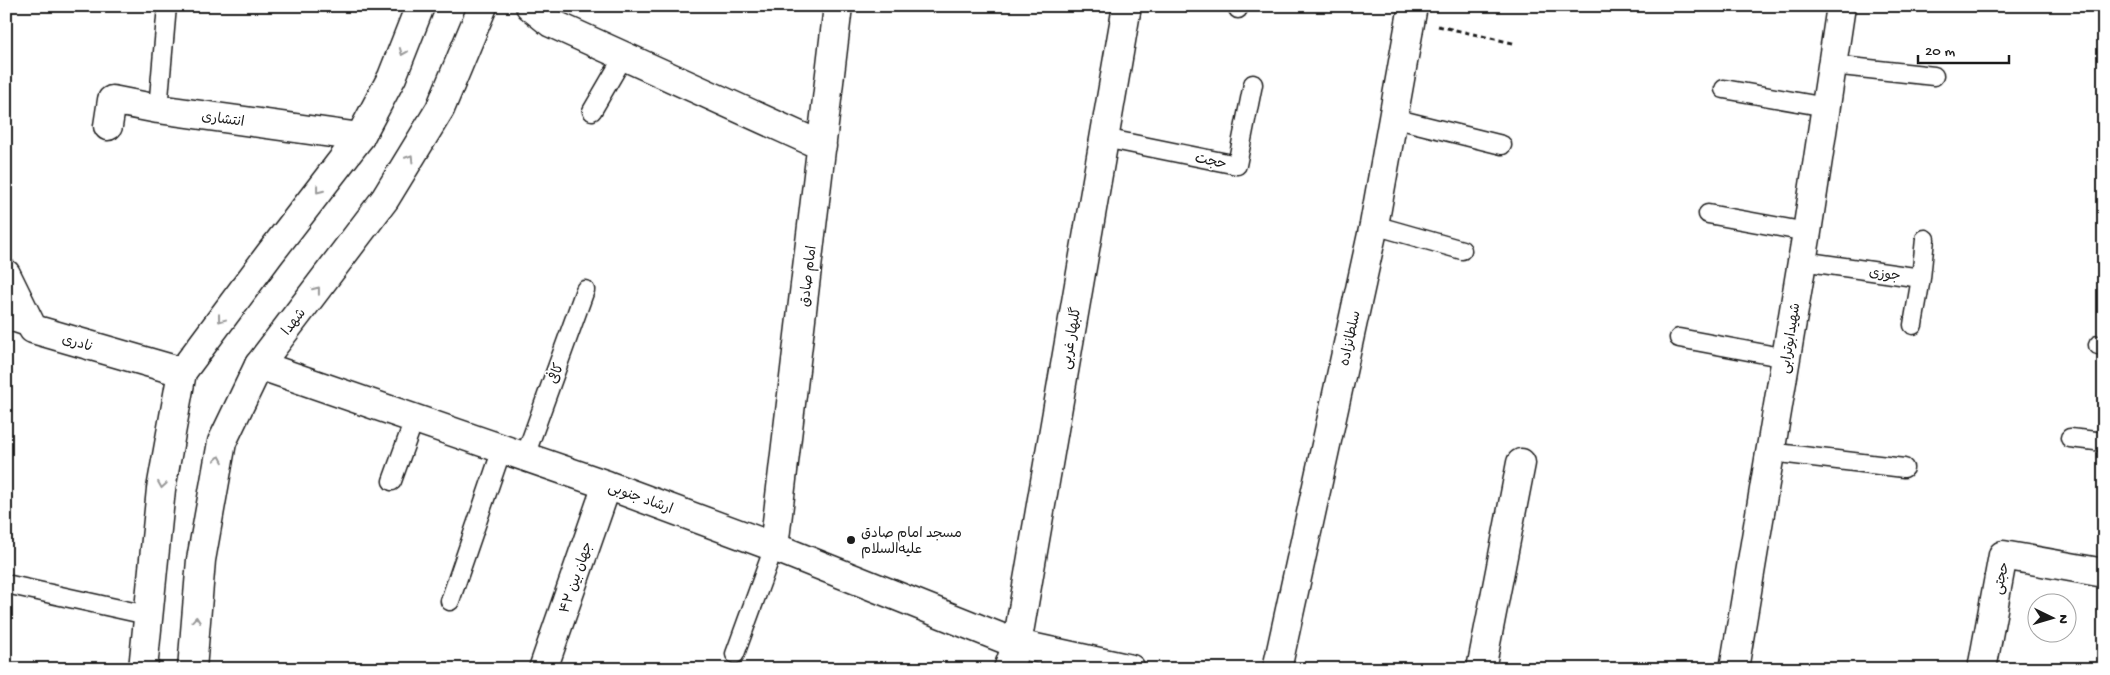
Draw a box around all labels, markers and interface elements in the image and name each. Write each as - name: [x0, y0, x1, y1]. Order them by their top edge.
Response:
- scale bar: [1918, 32, 2009, 64]
- text: 20 m: [1925, 43, 1955, 61]
- one-way arrow: [398, 47, 408, 55]
- street label: انتشاری: [200, 109, 245, 132]
- street label: حجت: [1193, 151, 1228, 174]
- one-way arrow: [404, 154, 414, 163]
- one-way arrow: [317, 184, 325, 193]
- street label: امام صادق: [797, 245, 822, 308]
- street label: جوزی: [1868, 265, 1902, 286]
- one-way arrow: [311, 286, 320, 296]
- street label: شهیدابوترابی: [1778, 302, 1805, 375]
- street label: شهدا: [279, 306, 311, 339]
- street label: گلبهار غربی: [1057, 306, 1086, 371]
- street label: سلطانزاده: [1337, 309, 1366, 368]
- one-way arrow: [218, 313, 227, 323]
- street label: نادری: [60, 332, 95, 357]
- street label: کافی: [543, 360, 569, 386]
- one-way arrow: [214, 455, 224, 464]
- one-way arrow: [157, 480, 167, 489]
- street label: ارشاد جنوبی: [605, 480, 675, 519]
- place label: مسجد امام صادق علیه‌السلام: [861, 526, 962, 559]
- marker: مسجد امام صادق علیه‌السلام: [845, 534, 857, 546]
- street label: جهان بین ۴۲: [557, 540, 598, 616]
- street label: حجتی: [1990, 561, 2014, 596]
- north arrow: [2028, 592, 2078, 642]
- text: N: [2054, 614, 2071, 624]
- one-way arrow: [191, 616, 202, 624]

